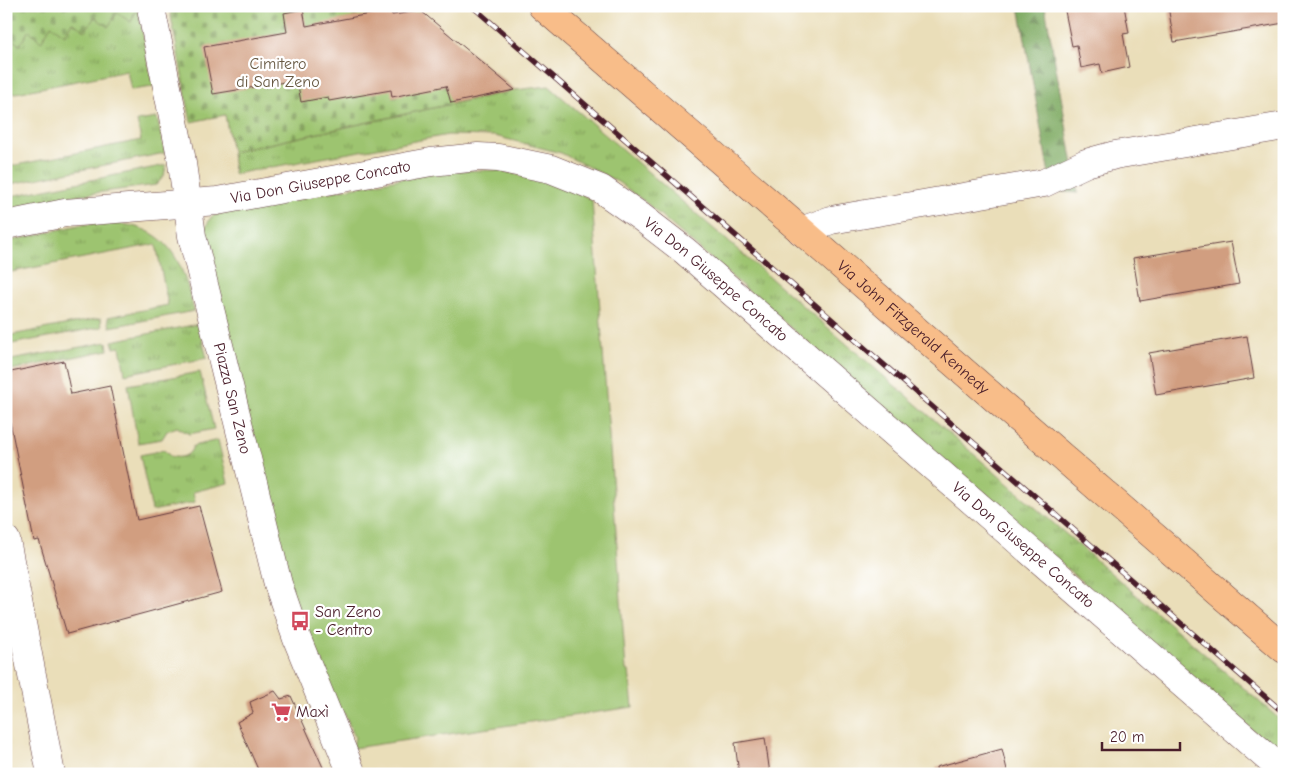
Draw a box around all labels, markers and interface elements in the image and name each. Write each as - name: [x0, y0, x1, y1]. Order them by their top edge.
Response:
- park label: Cimitero di San Zeno: [236, 55, 320, 91]
- street label: Via Don Giuseppe Concato: [229, 157, 412, 207]
- street label: Via Don Giuseppe Concato: [641, 214, 792, 345]
- street label: Via John Fitzgerald Kennedy: [833, 257, 993, 399]
- street label: Piazza San Zeno: [210, 341, 255, 456]
- street label: Via Don Giuseppe Concato: [948, 478, 1098, 612]
- place label: San Zeno - Centro: [315, 603, 381, 639]
- bus stop icon: San Zeno - Centro: [289, 610, 311, 632]
- supermarket icon: Maxì: [270, 701, 292, 723]
- place label: Maxì: [296, 703, 329, 721]
- scale bar: [1102, 720, 1180, 752]
- text: 20 m: [1110, 728, 1144, 746]

